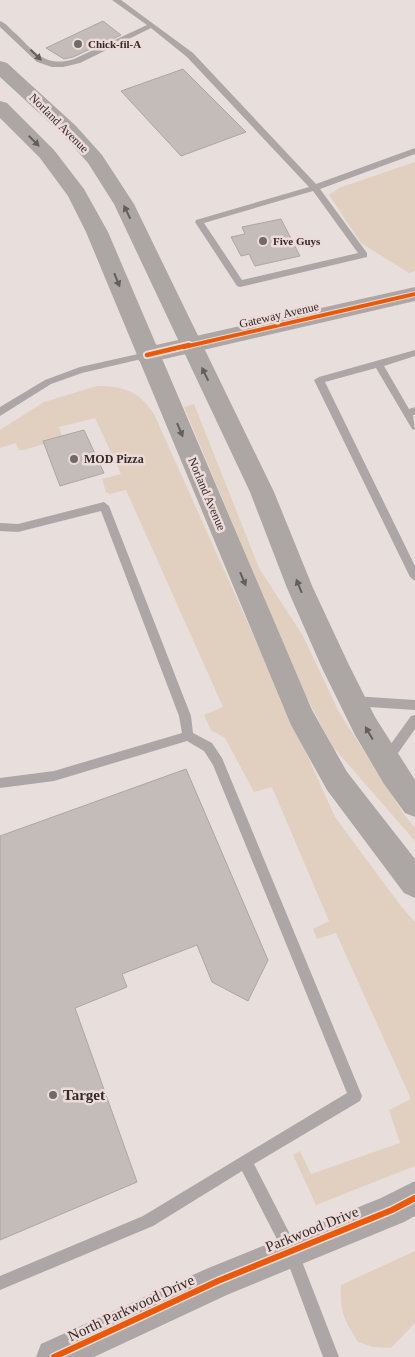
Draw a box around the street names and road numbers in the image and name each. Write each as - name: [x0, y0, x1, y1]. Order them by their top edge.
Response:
- street label: Norland Avenue: [26, 90, 92, 156]
- street label: Gateway Avenue: [238, 299, 320, 331]
- street label: Norland Avenue: [185, 455, 229, 533]
- street label: Parkwood Drive: [263, 1203, 361, 1255]
- street label: North Parkwood Drive: [65, 1272, 197, 1344]

